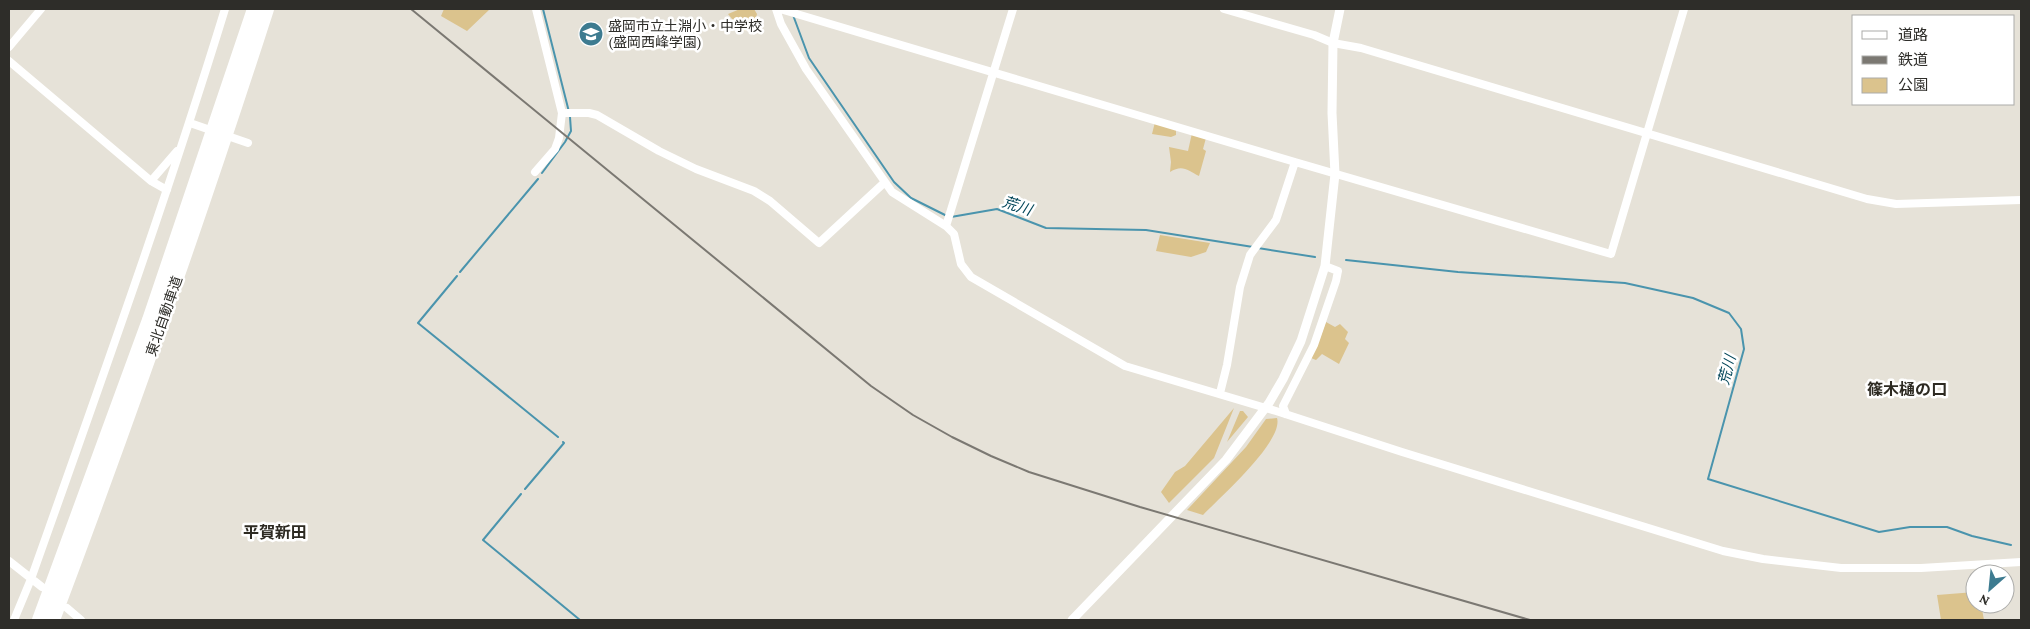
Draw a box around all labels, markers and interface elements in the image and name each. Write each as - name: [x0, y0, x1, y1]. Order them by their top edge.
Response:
- legend: [1852, 15, 2015, 105]
- place label: 盛岡市立土淵小・中学校 (盛岡西峰学園): [608, 18, 762, 51]
- school or university icon: 盛岡市立土淵小・中学校 (盛岡西峰学園): [578, 21, 604, 47]
- text: 道路: [1898, 27, 1928, 43]
- text: 鉄道: [1898, 52, 1928, 68]
- text: 公園: [1898, 77, 1928, 93]
- water label: 荒川: [1000, 194, 1036, 219]
- street label: 東北自動車道: [143, 274, 185, 358]
- water label: 荒川: [1715, 352, 1739, 387]
- district label: 篠木樋の口: [1867, 381, 1947, 398]
- district label: 平賀新田: [243, 524, 307, 541]
- north arrow: [1965, 564, 2015, 614]
- text: N: [1976, 591, 1992, 610]

